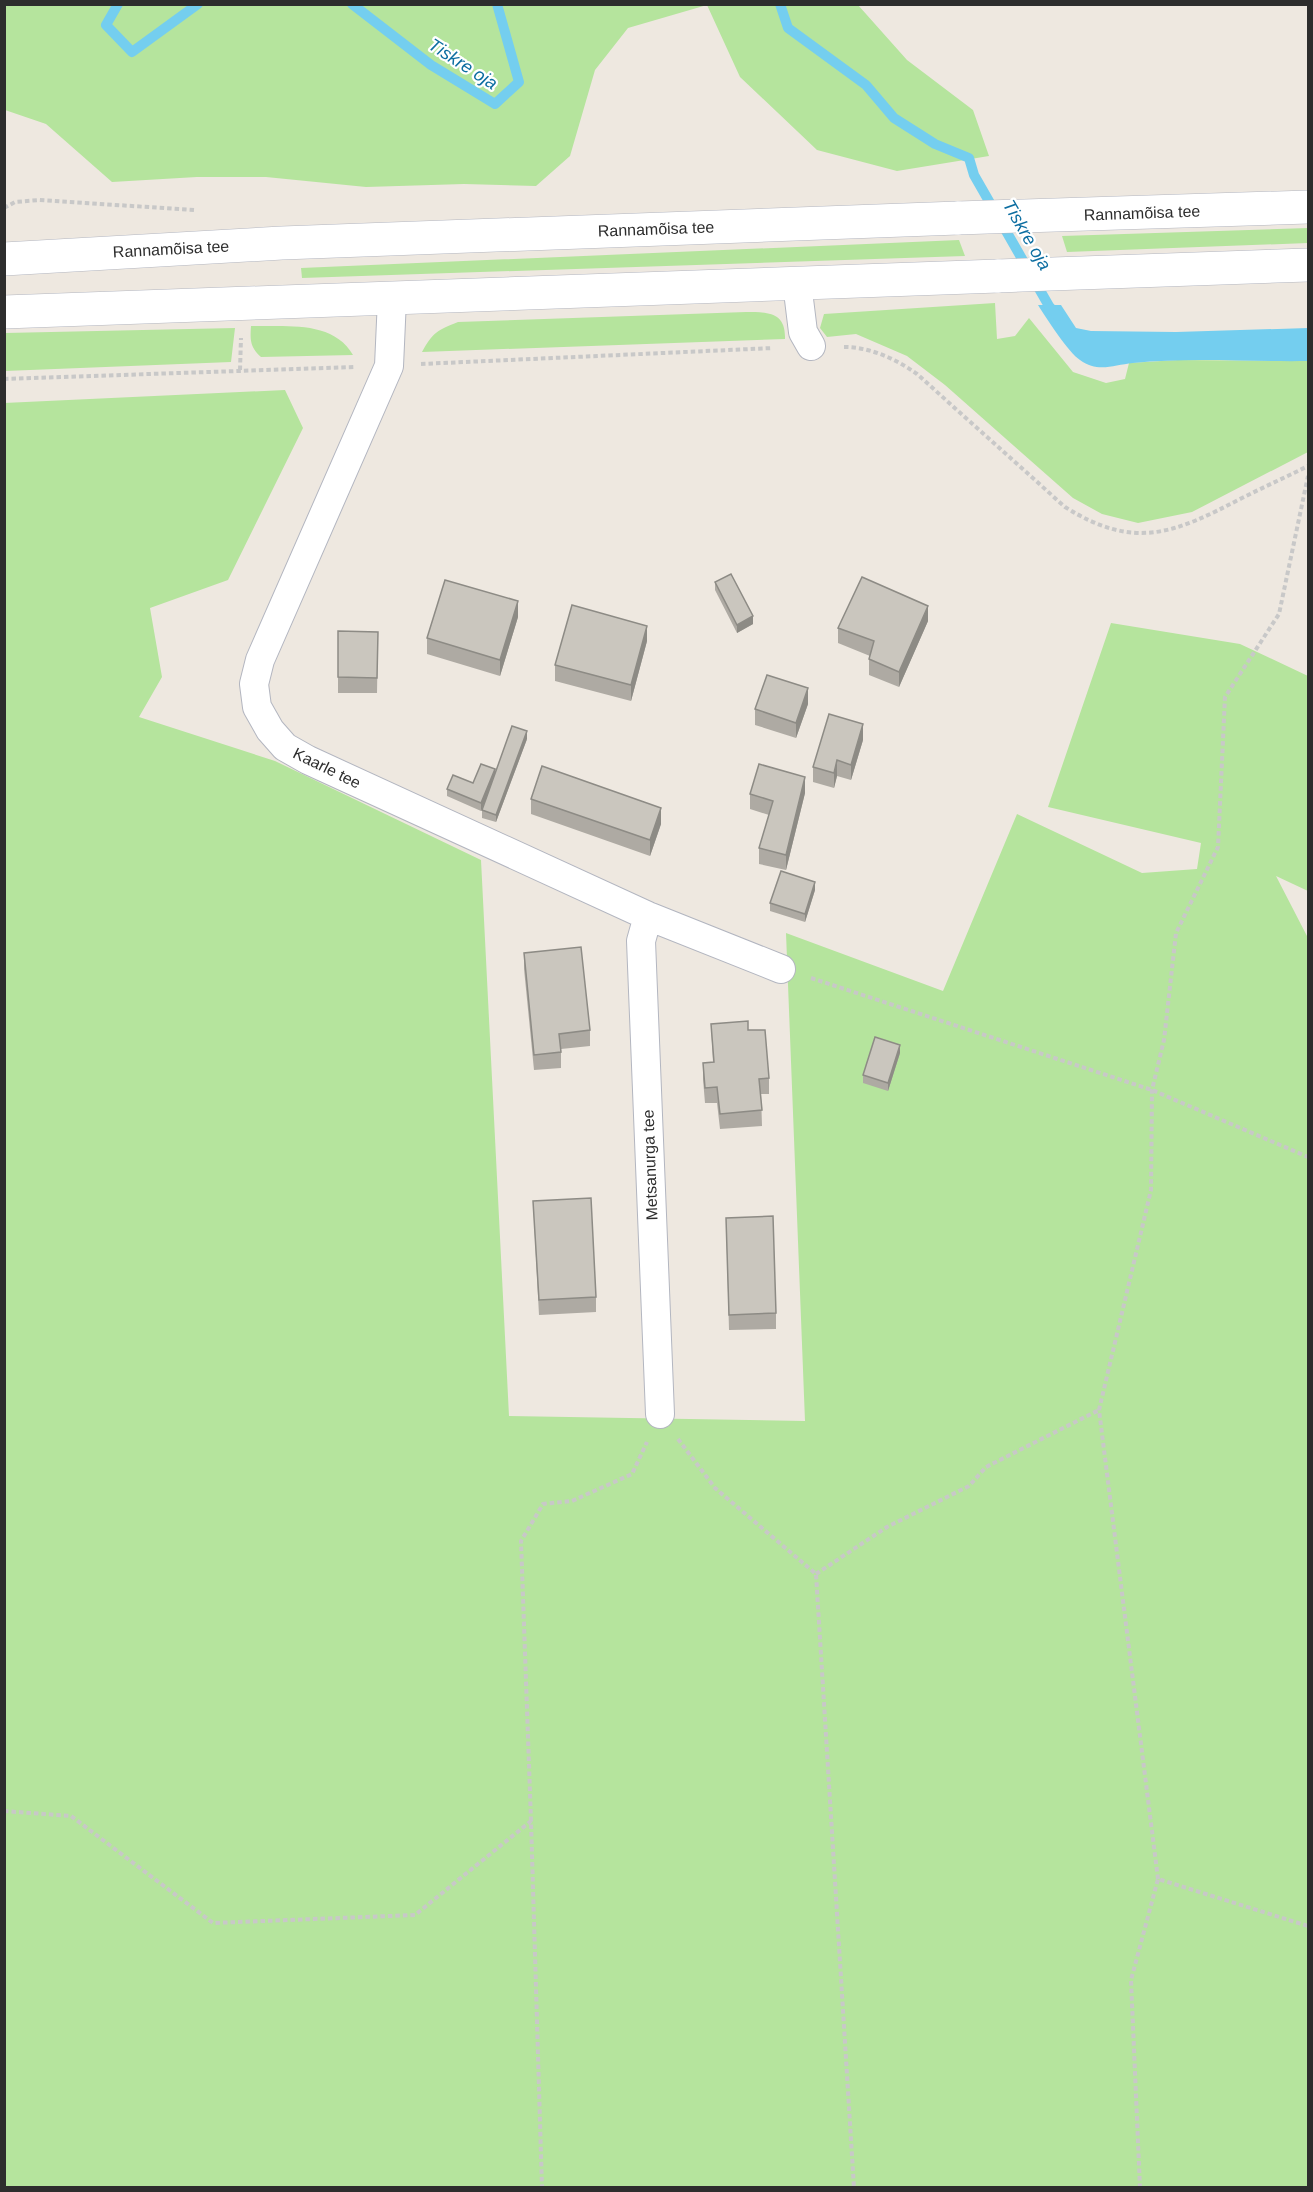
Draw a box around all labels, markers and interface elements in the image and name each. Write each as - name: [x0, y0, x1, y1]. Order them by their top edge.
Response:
- water label: Tiskre oja: [425, 34, 501, 94]
- water label: Tiskre oja: [999, 196, 1055, 274]
- street label: Rannamõisa tee: [1083, 202, 1201, 224]
- street label: Rannamõisa tee: [597, 218, 715, 240]
- street label: Rannamõisa tee: [112, 237, 230, 261]
- street label: Kaarle tee: [290, 744, 364, 792]
- street label: Metsanurga tee: [640, 1109, 660, 1221]

